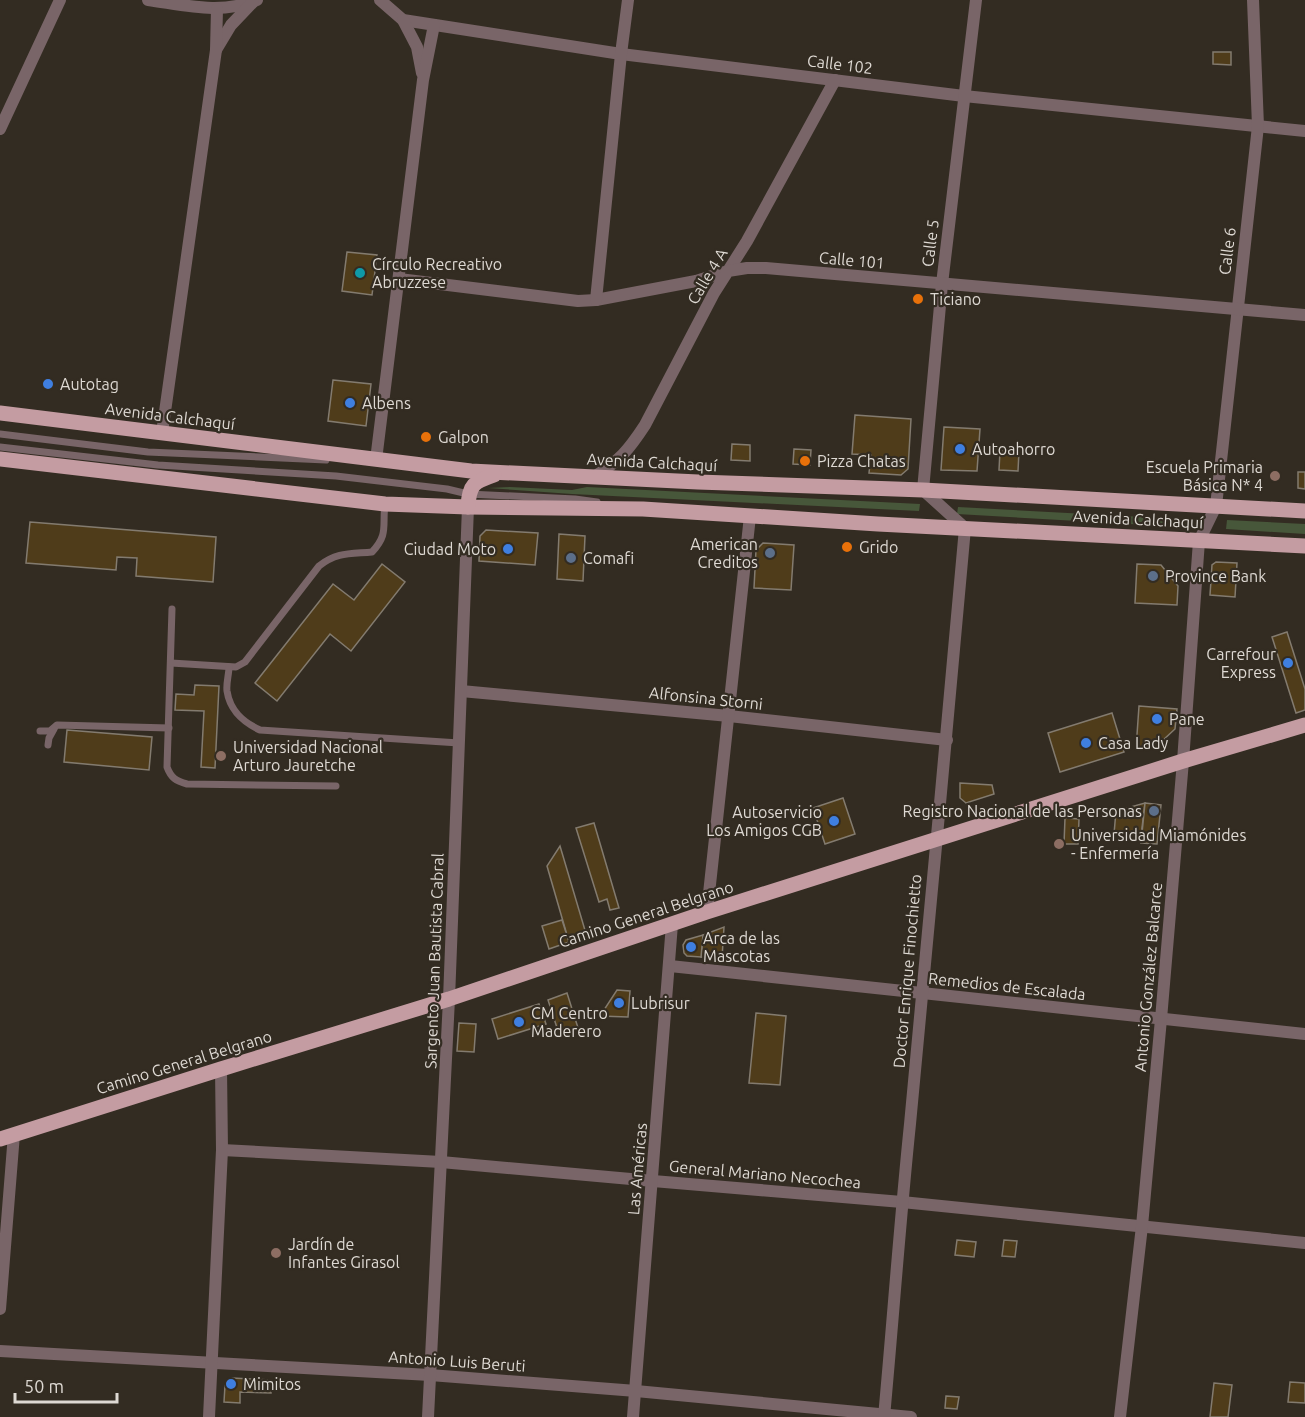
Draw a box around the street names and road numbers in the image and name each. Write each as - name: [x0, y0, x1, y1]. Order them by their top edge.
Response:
- street label: Calle 102: [806, 51, 874, 77]
- street label: Calle 5: [918, 218, 942, 268]
- street label: Calle 6: [1215, 226, 1239, 276]
- street label: Calle 4 A: [683, 244, 731, 307]
- street label: Calle 101: [818, 248, 886, 272]
- street label: Avenida Calchaquí: [104, 399, 237, 433]
- street label: Avenida Calchaquí: [586, 450, 719, 474]
- street label: Avenida Calchaquí: [1072, 507, 1205, 531]
- street label: Alfonsina Storni: [648, 683, 764, 713]
- street label: Sargento Juan Bautista Cabral: [421, 853, 447, 1069]
- street label: Doctor Enrique Finochietto: [890, 873, 924, 1069]
- street label: Camino General Belgrano: [556, 877, 736, 951]
- street label: Antonio González Balcarce: [1131, 881, 1165, 1073]
- street label: Remedios de Escalada: [927, 969, 1087, 1003]
- street label: Camino General Belgrano: [94, 1027, 274, 1097]
- street label: Las Américas: [624, 1122, 650, 1216]
- street label: General Mariano Necochea: [668, 1157, 862, 1191]
- street label: Antonio Luis Beruti: [388, 1347, 526, 1375]

